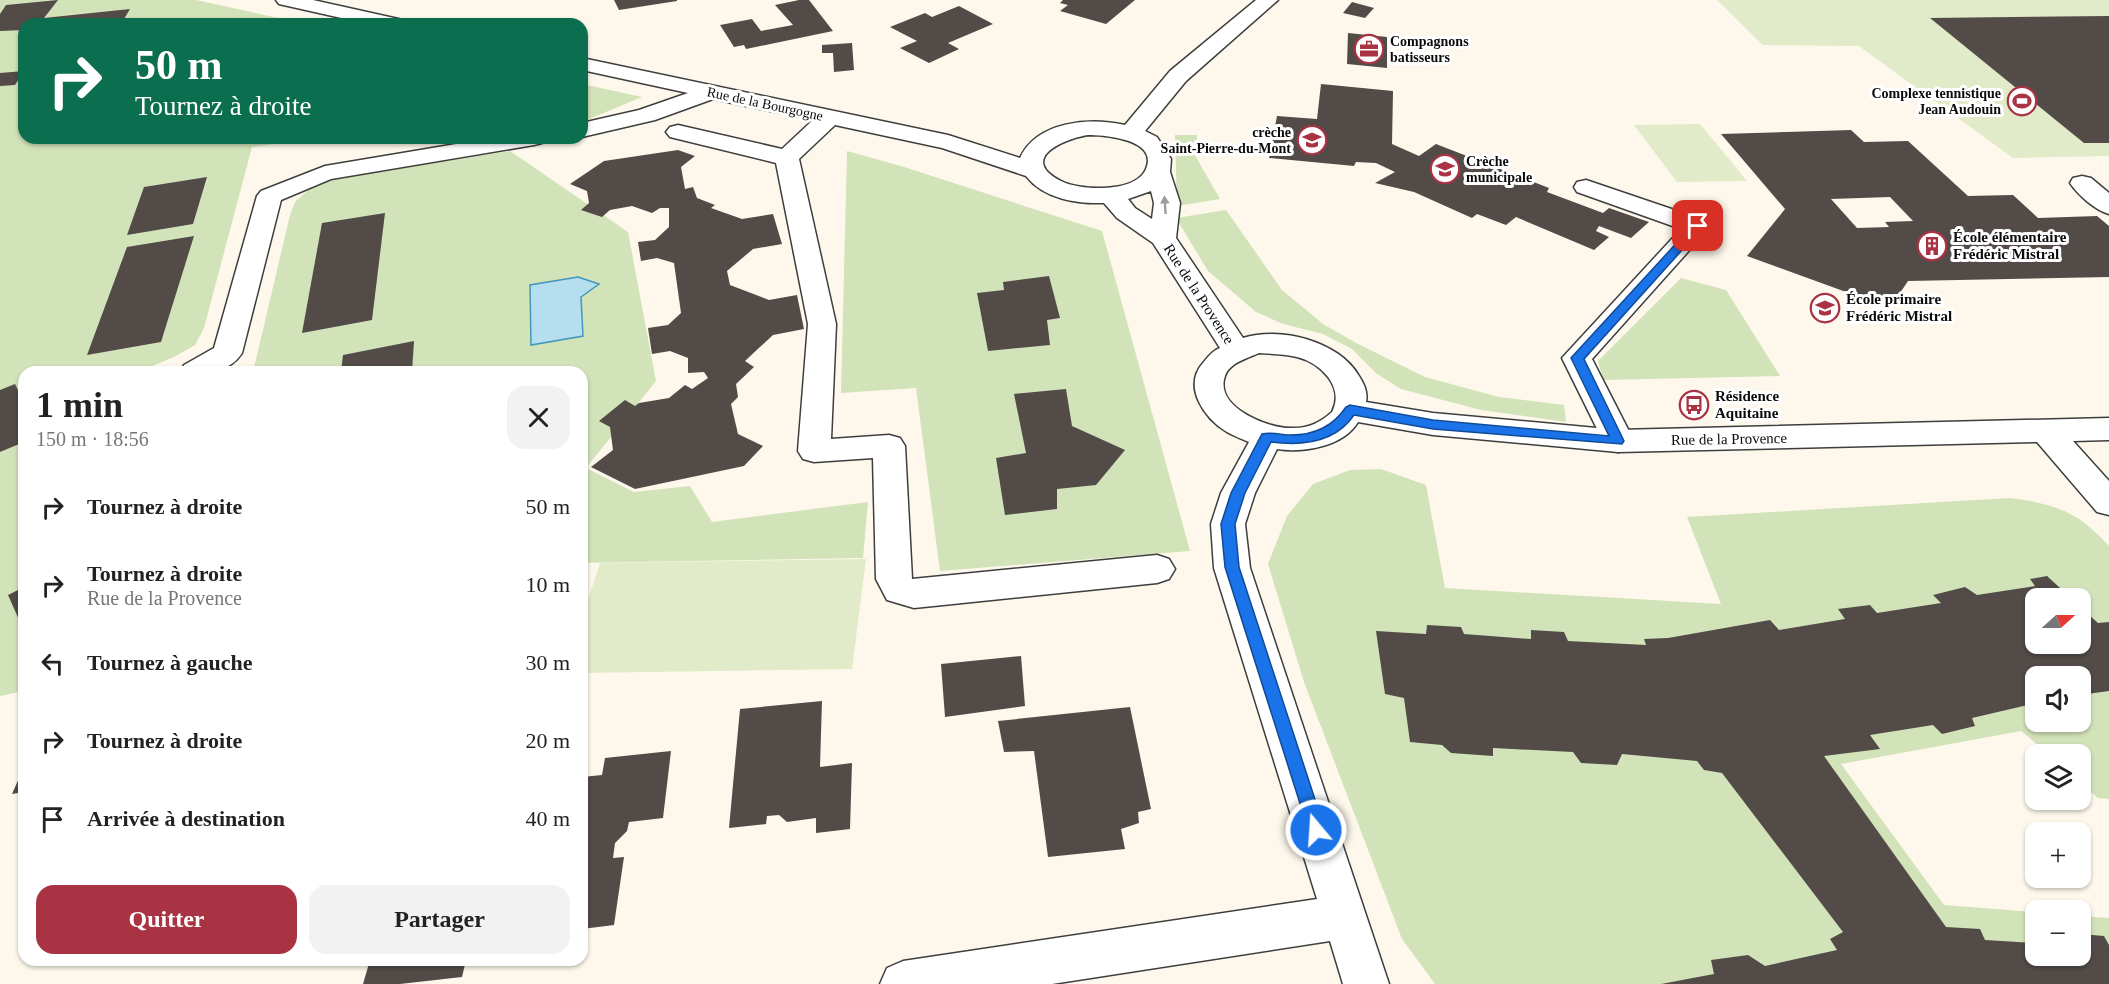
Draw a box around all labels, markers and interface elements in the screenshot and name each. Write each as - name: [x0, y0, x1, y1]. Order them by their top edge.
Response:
- office icon: Compagnons batisseurs: [1353, 33, 1385, 65]
- place label: Compagnons batisseurs: [1390, 34, 1469, 65]
- icon: right: [36, 42, 114, 120]
- text: 50 m: [135, 42, 223, 88]
- street label: Rue de la Bourgogne: [706, 84, 824, 124]
- sports icon: Complexe tennistique Jean Audouin: [2006, 85, 2038, 117]
- place label: Complexe tennistique Jean Audouin: [1872, 86, 2001, 117]
- text: Tournez à droite: [135, 91, 312, 121]
- school or university icon: crèche Saint-Pierre-du-Mont: [1296, 124, 1328, 156]
- place label: crèche Saint-Pierre-du-Mont: [1161, 125, 1291, 156]
- school or university icon: Crèche municipale: [1429, 153, 1461, 185]
- place label: Crèche municipale: [1466, 154, 1532, 185]
- one-way arrow: [1160, 195, 1170, 214]
- pin: [1672, 200, 1723, 251]
- icon: arrive: [1681, 209, 1714, 242]
- place label: École élémentaire Frédéric Mistral: [1953, 229, 2067, 262]
- building icon: École élémentaire Frédéric Mistral: [1916, 230, 1948, 262]
- street label: Rue de la Provence: [1161, 241, 1238, 347]
- place label: École primaire Frédéric Mistral: [1846, 291, 1952, 324]
- school or university icon: École primaire Frédéric Mistral: [1809, 292, 1841, 324]
- text: 1 min: [36, 385, 123, 425]
- button: close: [507, 386, 570, 449]
- place label: Résidence Aquitaine: [1715, 388, 1779, 421]
- bus stop icon: Résidence Aquitaine: [1678, 389, 1710, 421]
- text: 150 m · 18:56: [36, 428, 149, 450]
- street label: Rue de la Provence: [1671, 430, 1788, 448]
- icon: right: [36, 491, 69, 524]
- text: Tournez à droite: [87, 494, 242, 519]
- text: 50 m: [525, 494, 570, 519]
- text: Tournez à droite: [87, 561, 242, 586]
- icon: right: [36, 569, 69, 602]
- text: 10 m: [525, 572, 570, 597]
- text: Rue de la Provence: [87, 587, 242, 609]
- north arrow: [2025, 588, 2091, 654]
- map controls: [2025, 588, 2091, 966]
- icon: left: [36, 647, 69, 680]
- text: Tournez à gauche: [87, 650, 252, 675]
- text: 30 m: [525, 650, 570, 675]
- button: sound: [2025, 666, 2091, 732]
- icon: right: [36, 725, 69, 758]
- text: Tournez à droite: [87, 728, 242, 753]
- text: 20 m: [525, 728, 570, 753]
- button: layers: [2025, 744, 2091, 810]
- position arrow: [1284, 798, 1348, 862]
- icon: arrive: [36, 803, 69, 836]
- text: Arrivée à destination: [87, 806, 285, 831]
- text: 40 m: [525, 806, 570, 831]
- button: +: [2025, 822, 2091, 888]
- button: Quitter: [36, 885, 297, 954]
- button: Partager: [309, 885, 570, 954]
- button: −: [2025, 900, 2091, 966]

